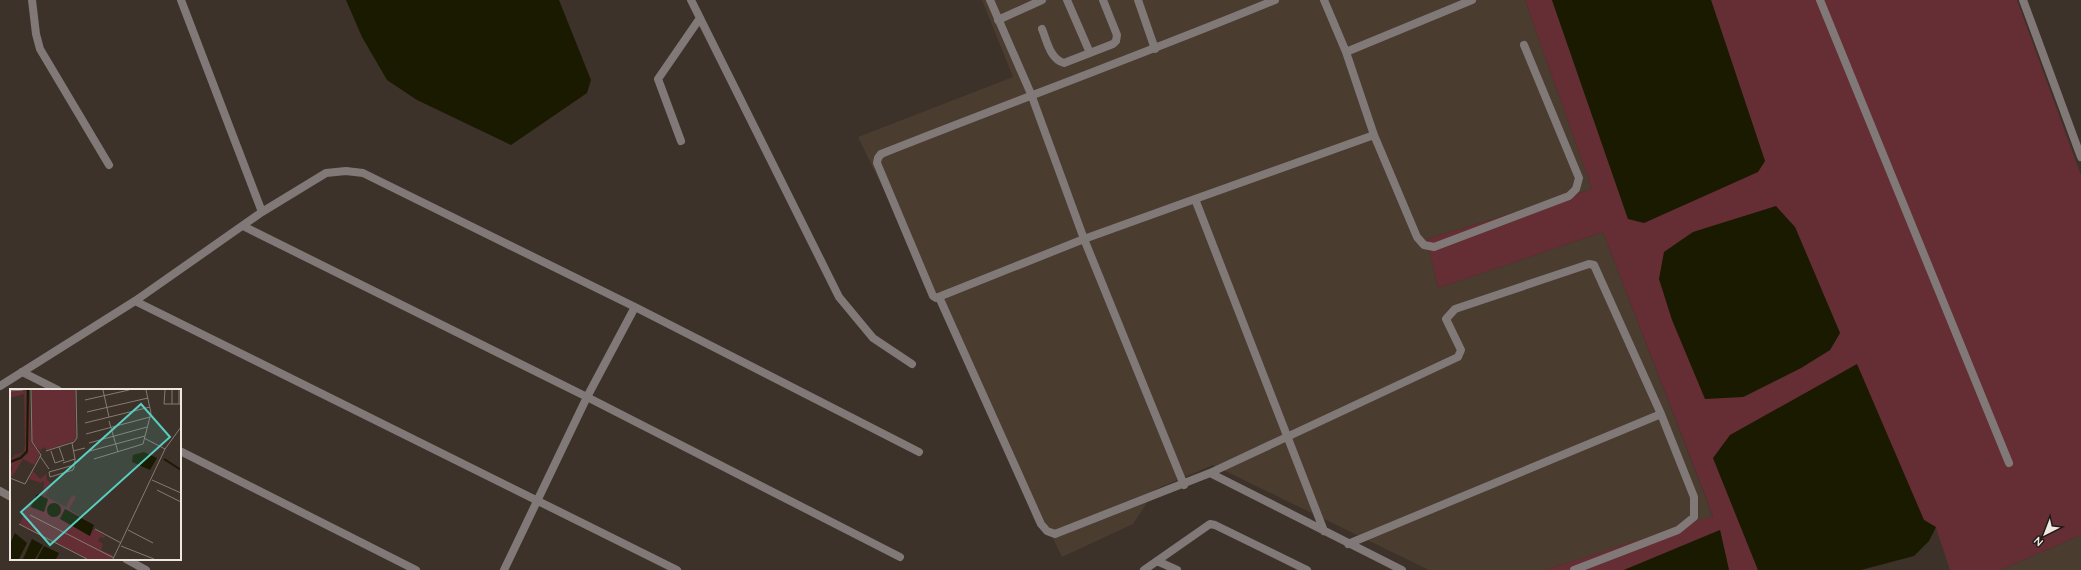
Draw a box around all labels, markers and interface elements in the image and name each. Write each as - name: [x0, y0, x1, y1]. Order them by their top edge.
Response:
- inset map: [10, 389, 181, 560]
- north arrow: [2025, 514, 2065, 554]
- text: N: [2031, 534, 2046, 549]

